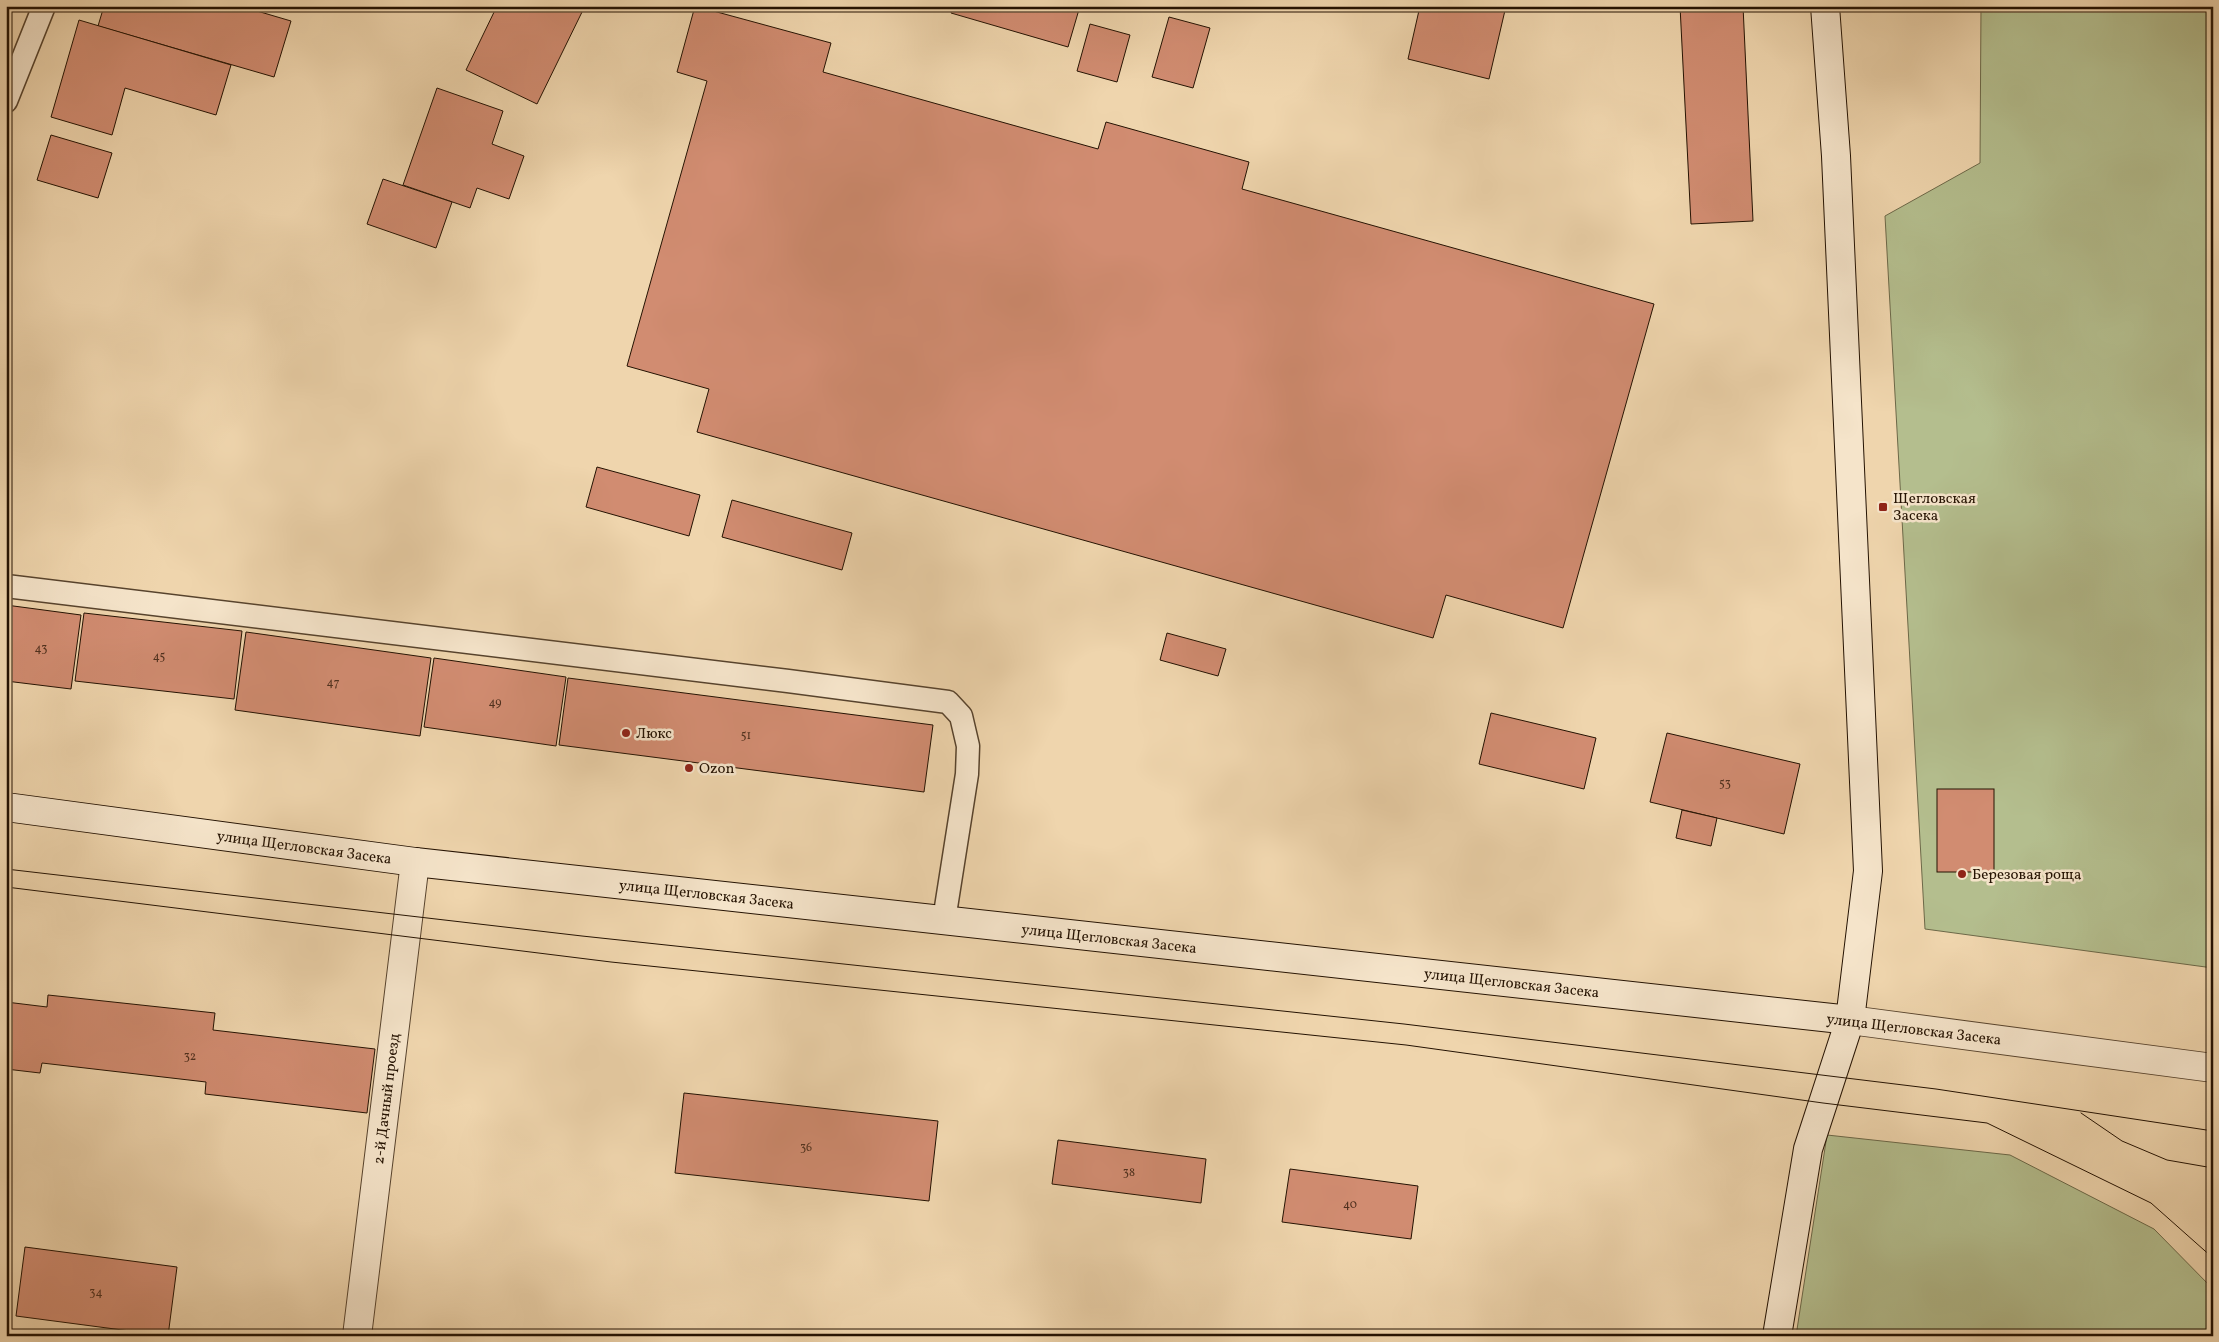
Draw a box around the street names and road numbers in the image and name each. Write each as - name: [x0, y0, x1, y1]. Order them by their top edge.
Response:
- street label: улица Щегловская Засека: [215, 826, 393, 871]
- street label: улица Щегловская Засека: [618, 876, 795, 916]
- street label: улица Щегловская Засека: [1020, 920, 1198, 960]
- street label: улица Щегловская Засека: [1423, 964, 1600, 1004]
- street label: улица Щегловская Засека: [1825, 1009, 2002, 1052]
- street label: 2-й Дачный проезд: [369, 1032, 406, 1166]

